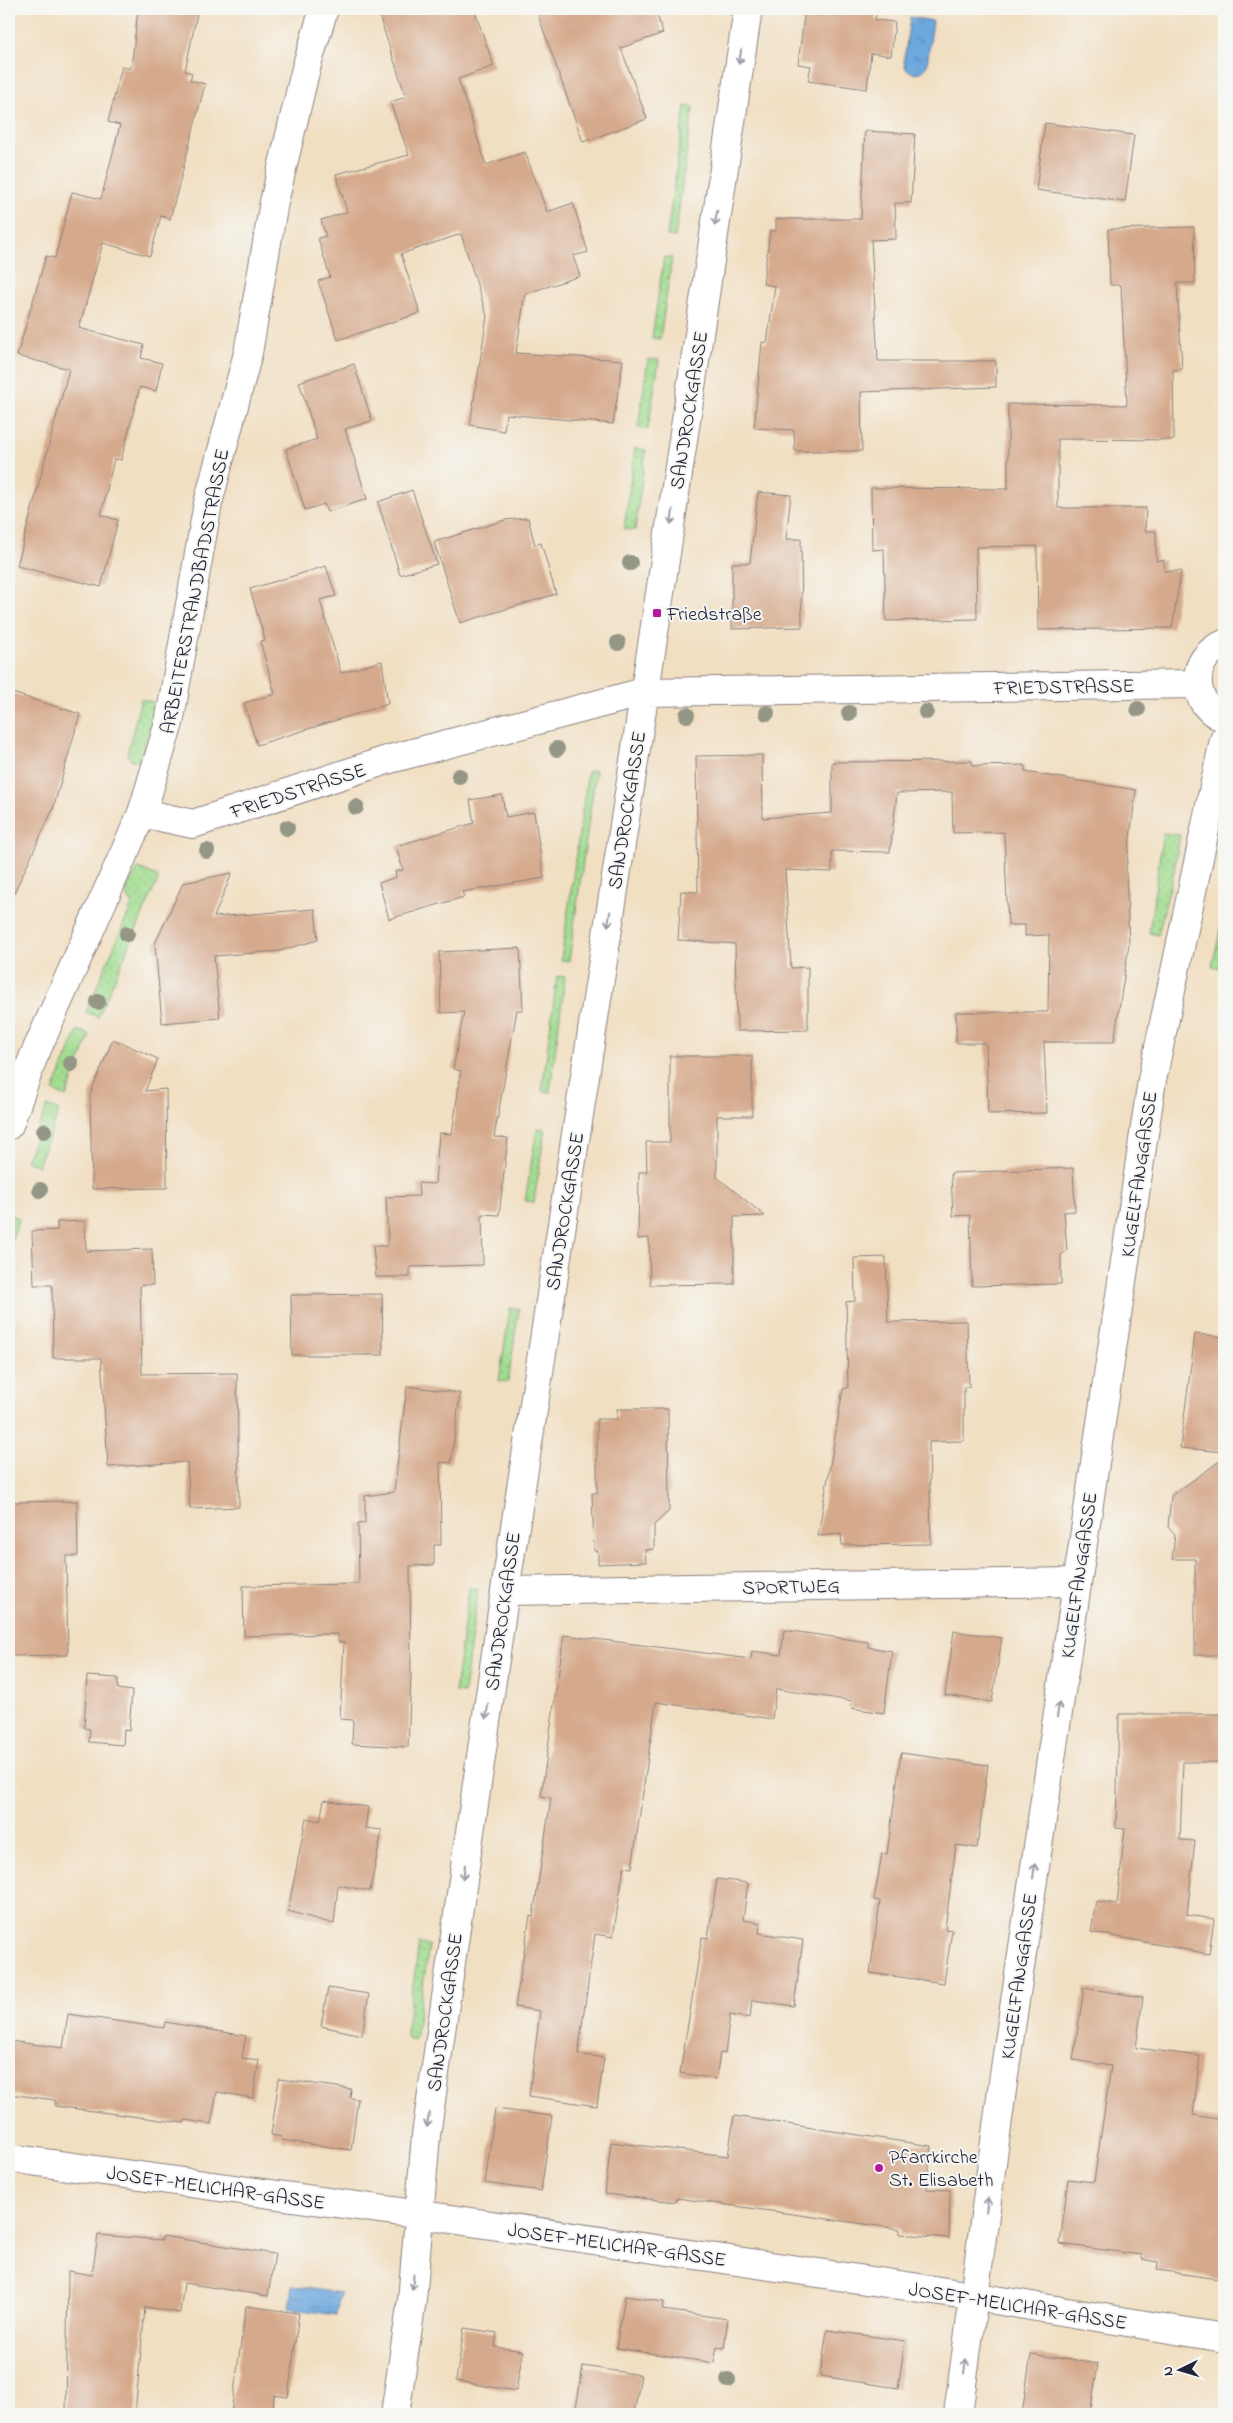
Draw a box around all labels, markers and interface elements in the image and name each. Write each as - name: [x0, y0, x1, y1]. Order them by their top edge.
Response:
- one-way arrow: [735, 49, 745, 65]
- one-way arrow: [711, 209, 721, 225]
- street label: SANDROCKGASSE: [664, 329, 717, 492]
- street label: ARBEITERSTRANDBADSTRASSE: [155, 446, 238, 737]
- one-way arrow: [666, 509, 676, 525]
- place label: Friedstraße: [666, 601, 762, 630]
- marker: Friedstraße: [651, 607, 663, 619]
- street label: FRIEDSTRASSE: [992, 673, 1135, 704]
- street label: SANDROCKGASSE: [602, 729, 655, 892]
- street label: FRIEDSTRASSE: [226, 757, 370, 828]
- one-way arrow: [603, 911, 613, 927]
- street label: KUGELFANGGASSE: [1114, 1089, 1167, 1259]
- street label: SANDROCKGASSE: [540, 1130, 593, 1293]
- street label: KUGELFANGGASSE: [1054, 1490, 1107, 1660]
- street label: SANDROCKGASSE: [479, 1530, 530, 1693]
- street label: SPORTWEG: [742, 1573, 840, 1604]
- one-way arrow: [1053, 1702, 1063, 1718]
- one-way arrow: [482, 1703, 492, 1719]
- one-way arrow: [1029, 1863, 1039, 1879]
- one-way arrow: [459, 1864, 469, 1880]
- street label: KUGELFANGGASSE: [994, 1891, 1047, 2061]
- street label: SANDROCKGASSE: [421, 1931, 472, 2094]
- one-way arrow: [423, 2111, 433, 2127]
- place label: Pfarrkirche St. Elisabeth: [889, 2144, 993, 2196]
- street label: JOSEF-MELICHAR-GASSE: [104, 2160, 327, 2219]
- marker: Pfarrkirche St. Elisabeth: [873, 2162, 885, 2174]
- one-way arrow: [982, 2197, 992, 2213]
- street label: JOSEF-MELICHAR-GASSE: [505, 2217, 728, 2276]
- one-way arrow: [409, 2273, 418, 2289]
- street label: JOSEF-MELICHAR-GASSE: [906, 2276, 1129, 2339]
- north arrow: [1156, 2346, 1206, 2396]
- one-way arrow: [960, 2358, 970, 2374]
- text: N: [1158, 2365, 1179, 2377]

